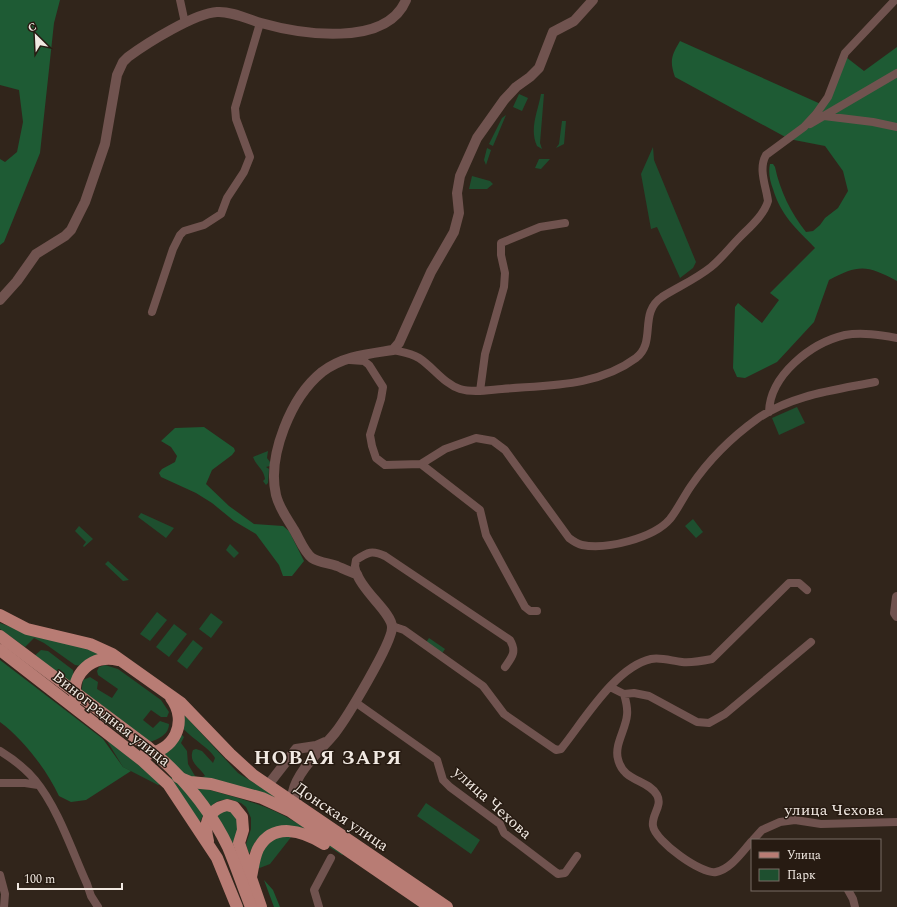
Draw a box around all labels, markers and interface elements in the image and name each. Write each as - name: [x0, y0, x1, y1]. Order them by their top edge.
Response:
- north arrow: [16, 16, 56, 56]
- text: С: [25, 18, 39, 37]
- street label: Виноградная улица: [47, 665, 176, 773]
- district label: НОВАЯ ЗАРЯ: [254, 743, 402, 773]
- street label: улица Чехова: [447, 760, 537, 845]
- street label: Донская улица: [289, 776, 394, 857]
- street label: улица Чехова: [783, 798, 884, 822]
- legend: [751, 839, 881, 891]
- text: Улица: [787, 846, 821, 865]
- scale bar: [18, 865, 122, 891]
- text: Парк: [787, 866, 816, 885]
- text: 100 m: [24, 870, 55, 889]

